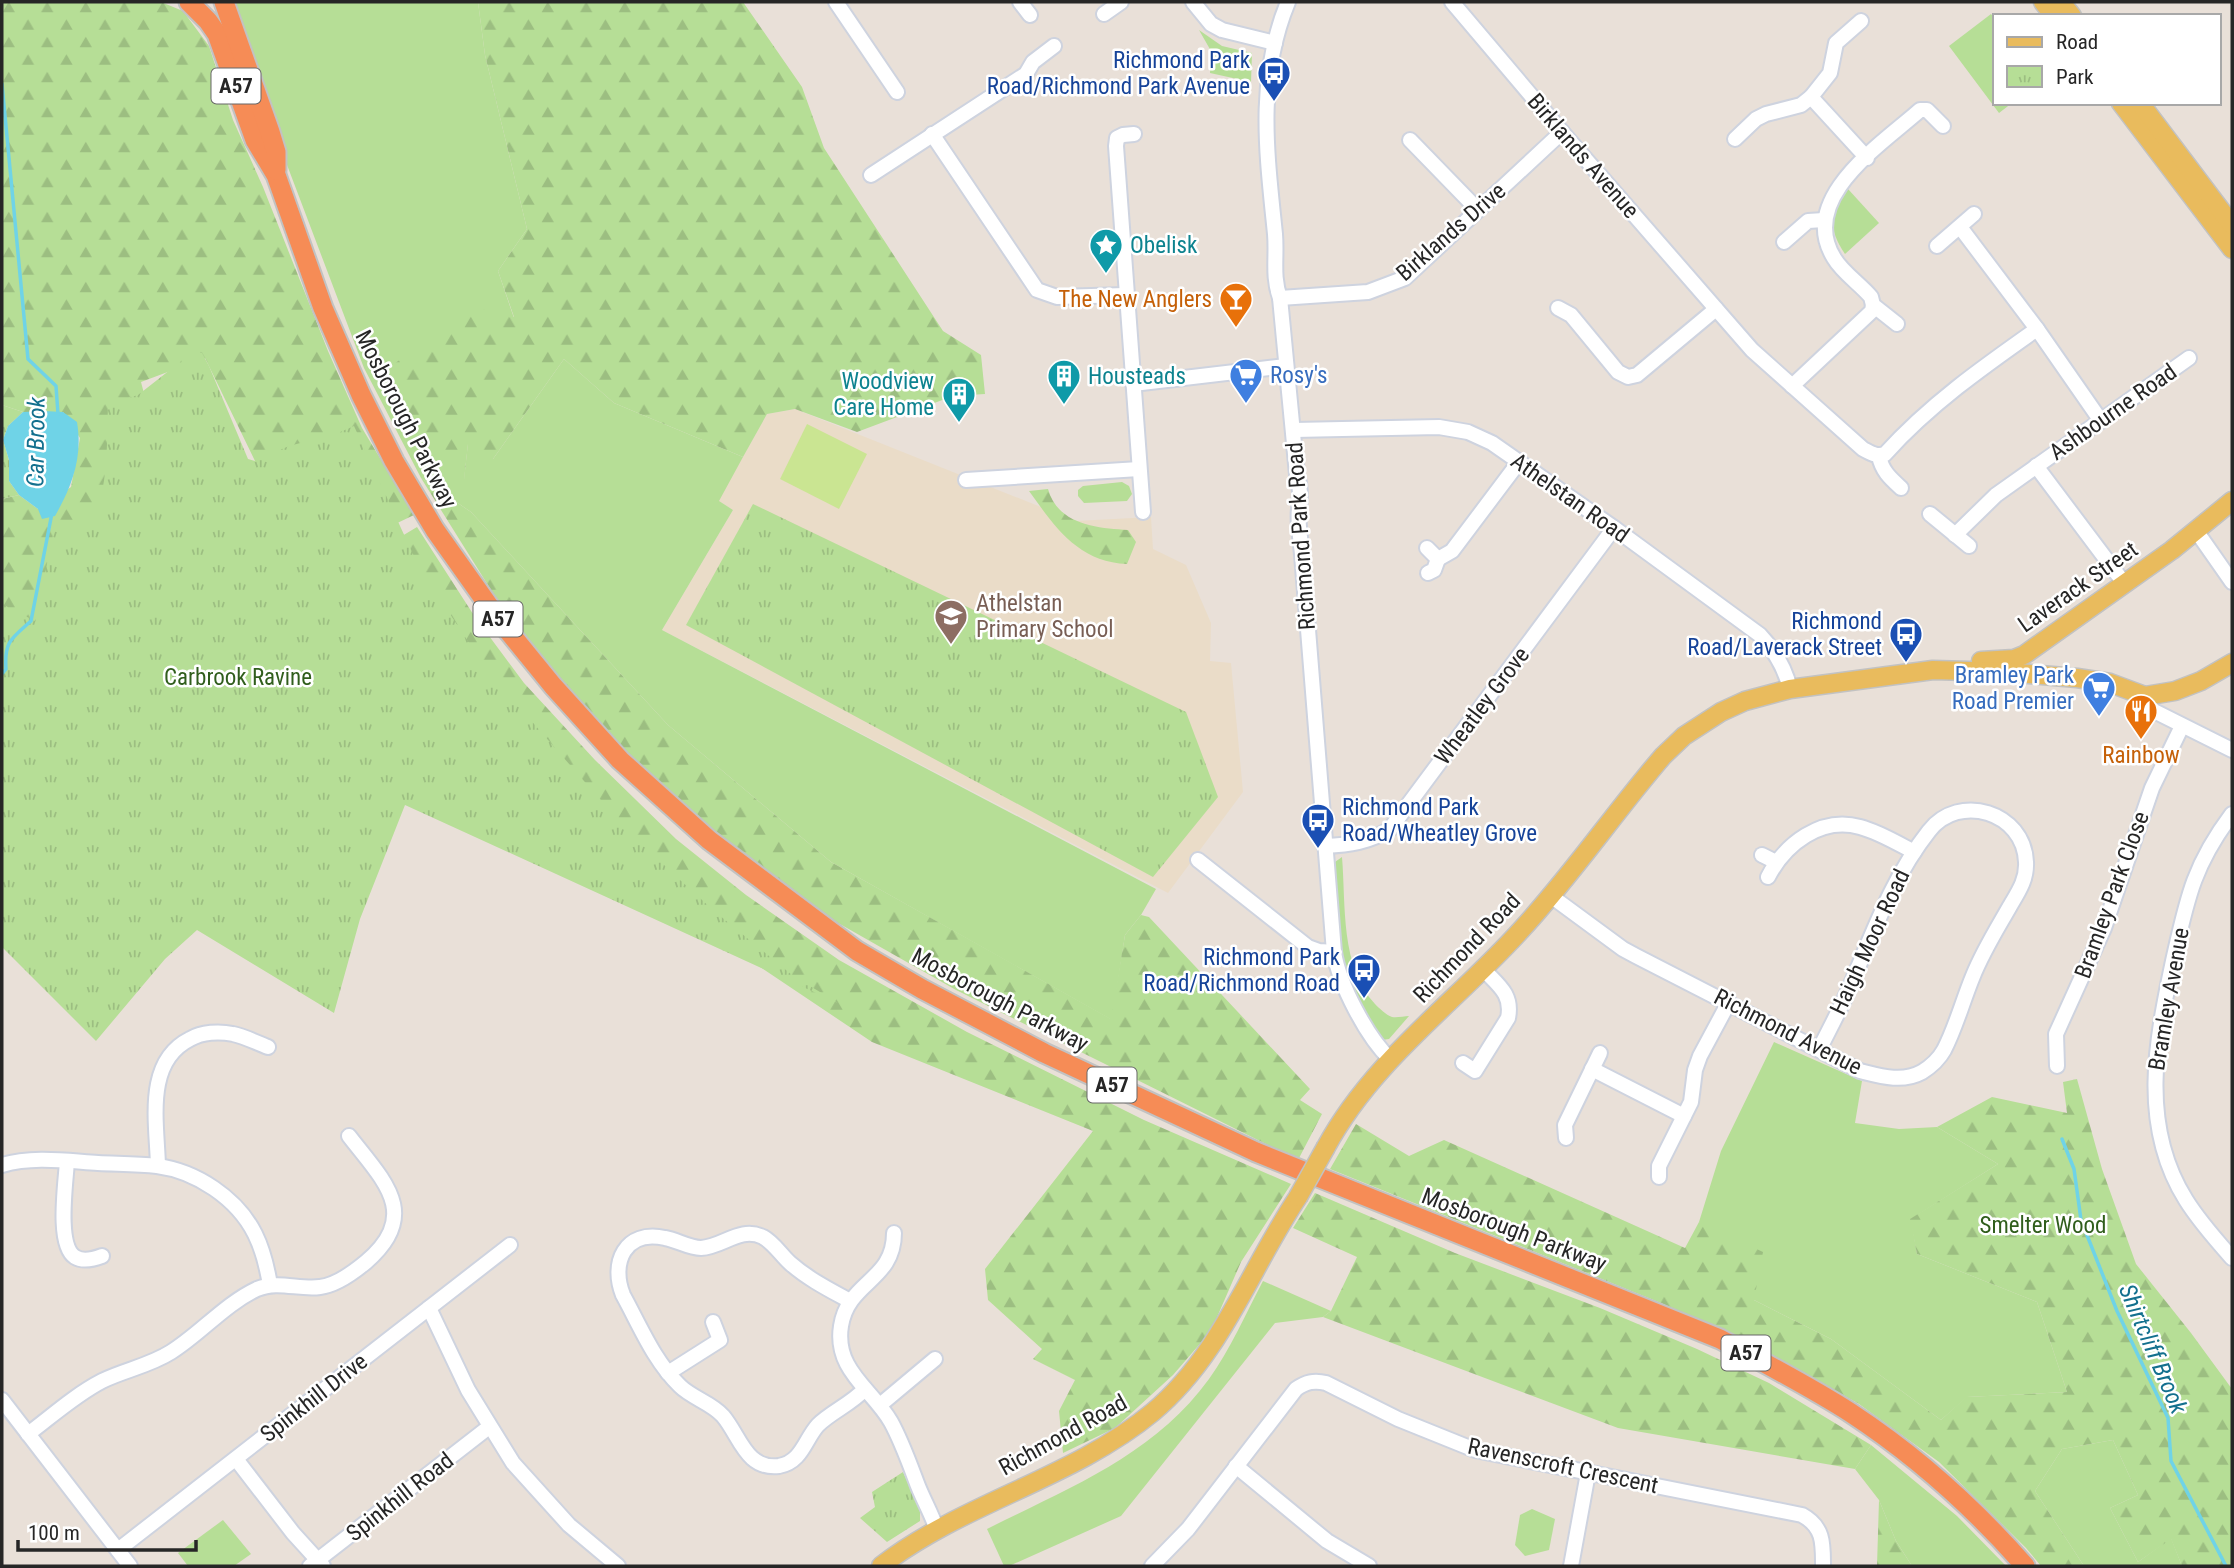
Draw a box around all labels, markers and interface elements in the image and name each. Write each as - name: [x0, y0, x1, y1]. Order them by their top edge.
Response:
- legend: [1993, 14, 2220, 105]
- text: Road: [2056, 30, 2098, 54]
- place label: Richmond Park Road/Richmond Park Avenue: [987, 47, 1251, 100]
- bus stop icon: Richmond Park Road/Richmond Park Avenue: [1255, 54, 1293, 103]
- text: Park: [2056, 65, 2094, 89]
- road number: A57: [212, 68, 260, 104]
- street label: Birklands Avenue: [1522, 88, 1644, 224]
- street label: Birklands Drive: [1391, 177, 1511, 287]
- place icon: Obelisk: [1087, 226, 1125, 275]
- place label: Obelisk: [1130, 232, 1198, 259]
- bar icon: The New Anglers: [1217, 280, 1255, 329]
- place label: The New Anglers: [1058, 286, 1212, 313]
- street label: Mosborough Parkway: [350, 326, 463, 513]
- supermarket icon: Rosy's: [1227, 356, 1265, 405]
- building icon: Housteads: [1045, 357, 1083, 406]
- street label: Ashbourne Road: [2044, 358, 2182, 466]
- place label: Rosy's: [1270, 362, 1328, 389]
- place label: Housteads: [1088, 363, 1186, 390]
- place label: Woodview Care Home: [833, 368, 934, 421]
- building icon: Woodview Care Home: [940, 375, 978, 424]
- water label: Car Brook: [21, 396, 51, 487]
- street label: Richmond Park Road: [1281, 441, 1321, 631]
- street label: Athelstan Road: [1506, 447, 1634, 549]
- street label: Laverack Street: [2013, 536, 2143, 638]
- place label: Athelstan Primary School: [976, 590, 1113, 643]
- school or university icon: Athelstan Primary School: [932, 597, 970, 646]
- road number: A57: [474, 602, 522, 636]
- place label: Richmond Road/Laverack Street: [1687, 608, 1882, 661]
- bus stop icon: Richmond Road/Laverack Street: [1887, 615, 1925, 664]
- street label: Wheatley Grove: [1429, 642, 1535, 770]
- place label: Bramley Park Road Premier: [1952, 662, 2075, 715]
- park label: Carbrook Ravine: [164, 664, 312, 691]
- supermarket icon: Bramley Park Road Premier: [2080, 669, 2118, 718]
- restaurant icon: Rainbow: [2122, 692, 2160, 741]
- place label: Rainbow: [2102, 742, 2180, 769]
- place label: Richmond Park Road/Wheatley Grove: [1342, 794, 1537, 847]
- bus stop icon: Richmond Park Road/Wheatley Grove: [1299, 801, 1337, 850]
- street label: Bramley Park Close: [2069, 808, 2155, 982]
- street label: Haigh Moor Road: [1825, 865, 1915, 1019]
- street label: Richmond Road: [1408, 888, 1526, 1008]
- street label: Bramley Avenue: [2143, 926, 2195, 1072]
- street label: Mosborough Parkway: [907, 942, 1093, 1058]
- place label: Richmond Park Road/Richmond Road: [1143, 944, 1341, 997]
- bus stop icon: Richmond Park Road/Richmond Road: [1345, 951, 1383, 1000]
- street label: Richmond Avenue: [1710, 983, 1866, 1081]
- road number: A57: [1088, 1068, 1136, 1102]
- street label: Mosborough Parkway: [1418, 1182, 1611, 1278]
- park label: Smelter Wood: [1980, 1212, 2106, 1239]
- water label: Shirtcliff Brook: [2113, 1280, 2193, 1419]
- road number: A57: [1722, 1336, 1770, 1370]
- street label: Spinkhill Drive: [255, 1348, 373, 1448]
- street label: Richmond Road: [994, 1389, 1132, 1481]
- street label: Ravenscroft Crescent: [1465, 1433, 1661, 1499]
- street label: Spinkhill Road: [341, 1447, 459, 1547]
- scale bar: [18, 1508, 196, 1552]
- text: 100 m: [28, 1521, 80, 1545]

